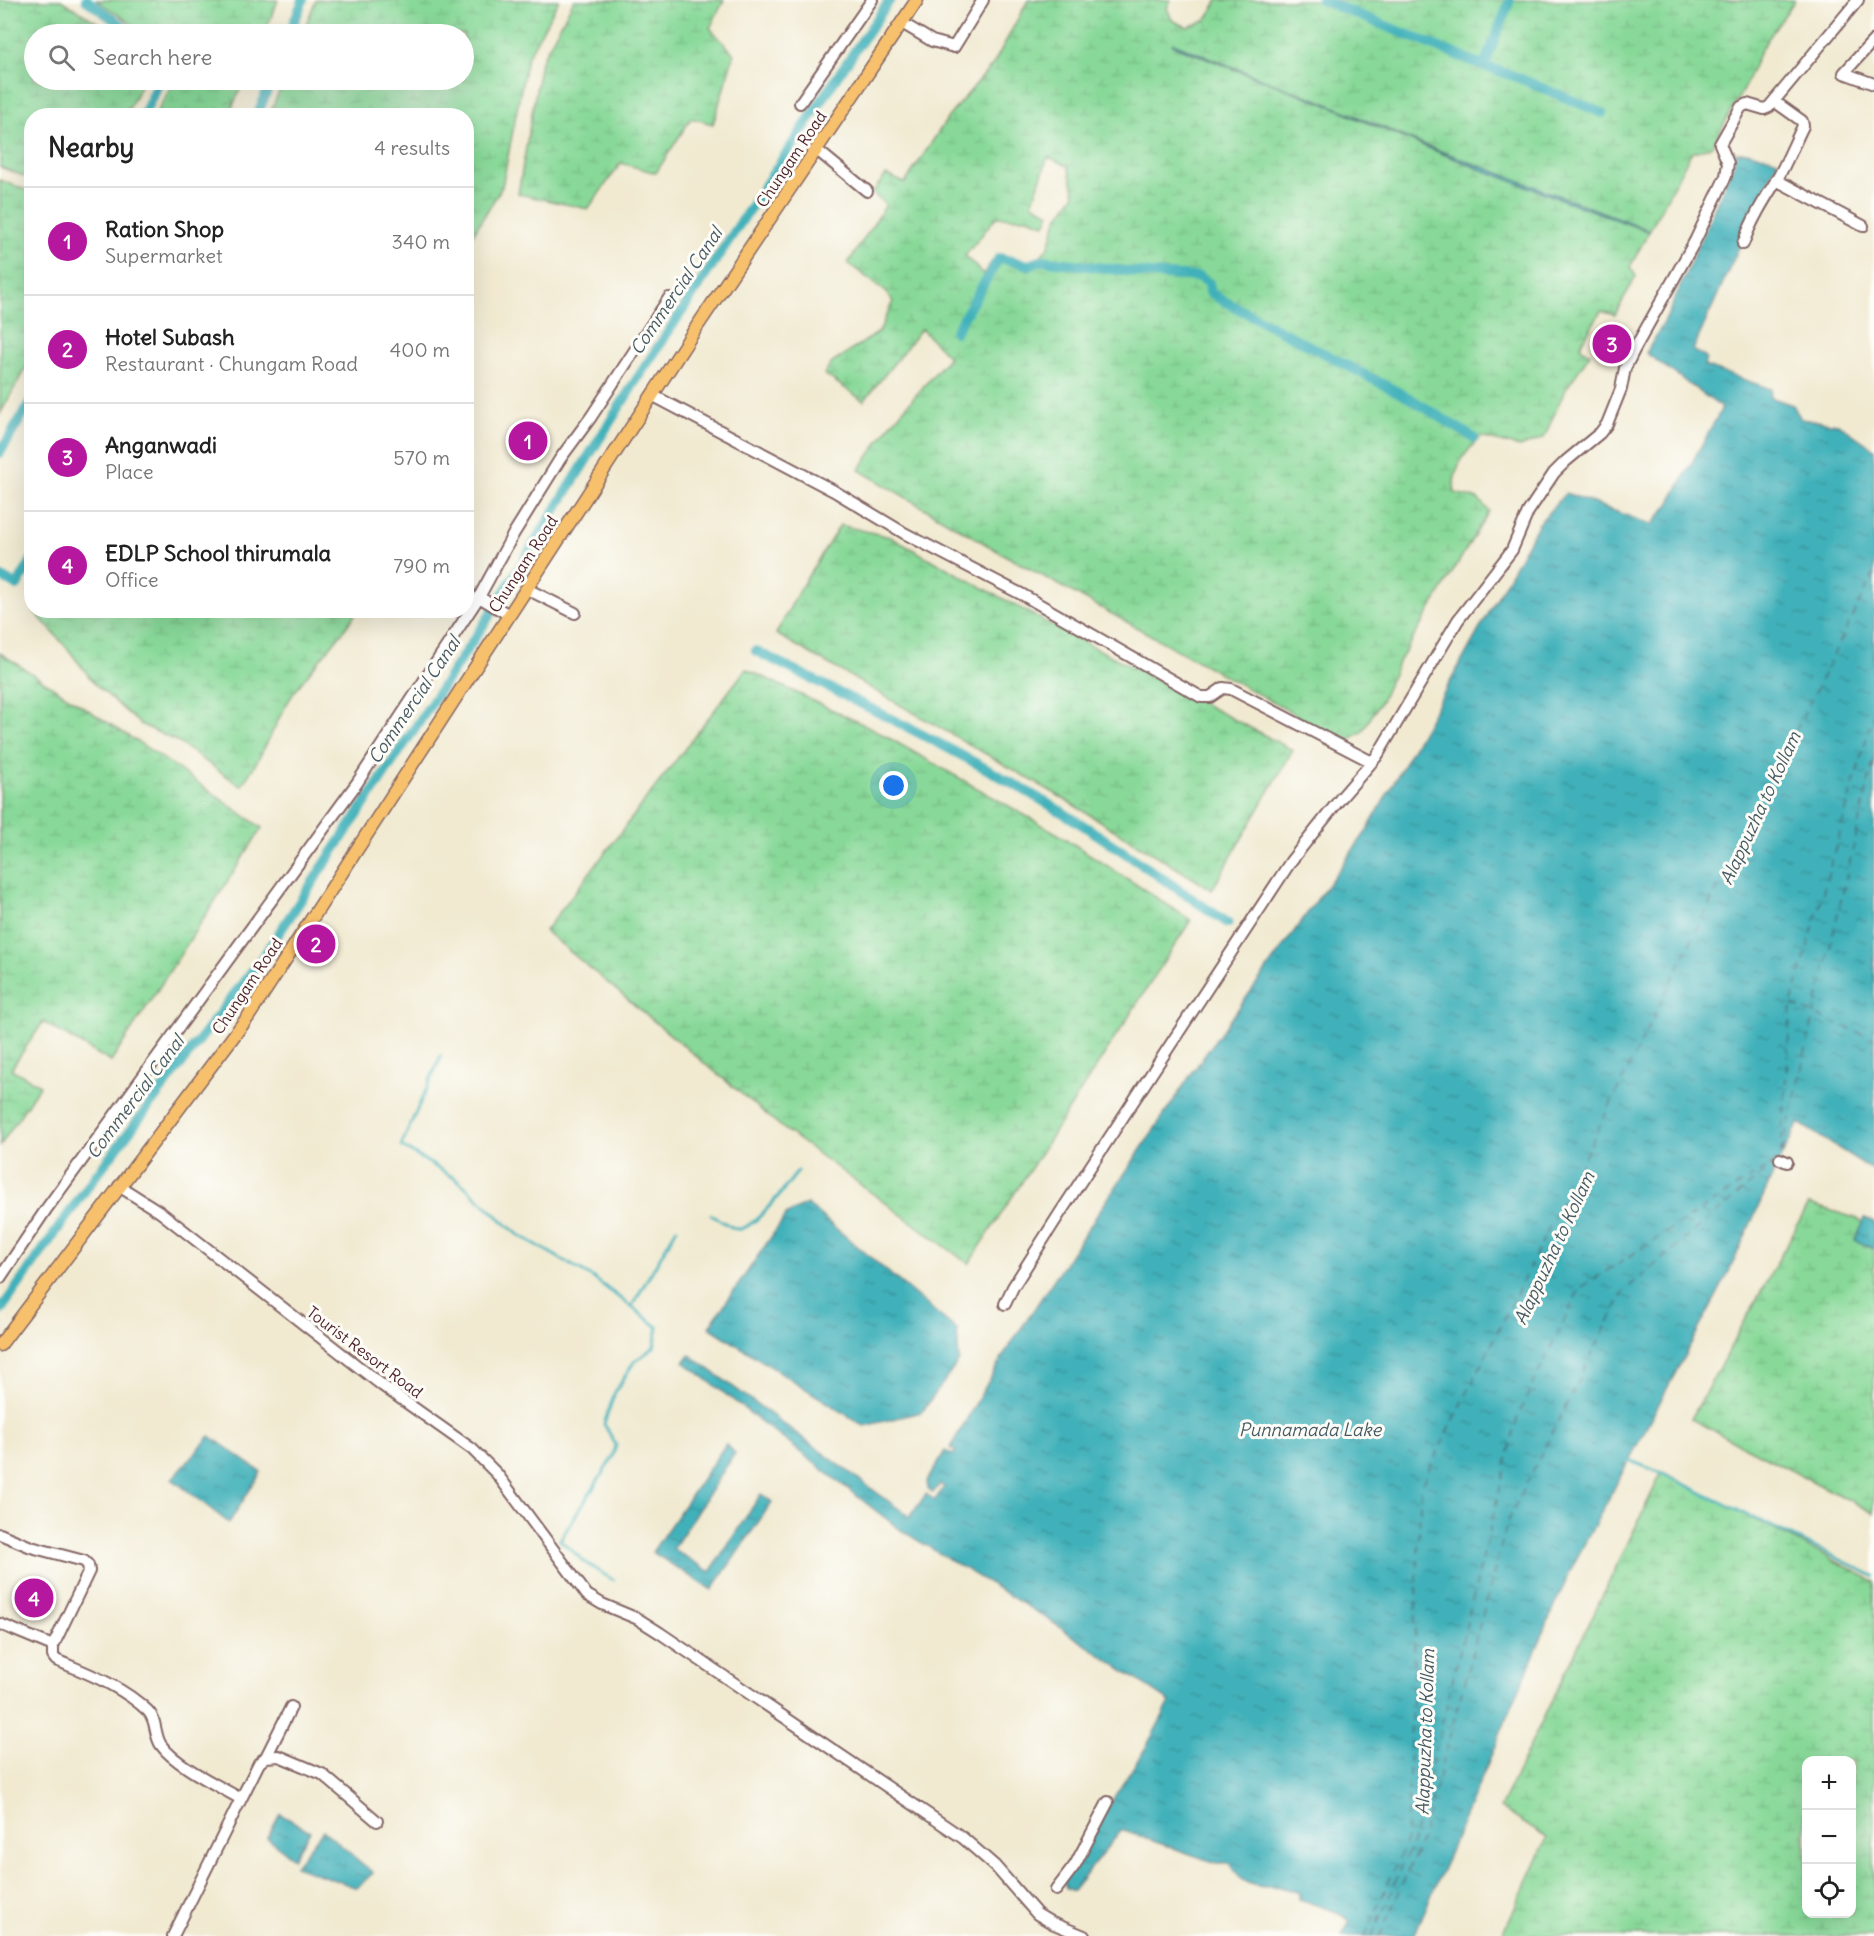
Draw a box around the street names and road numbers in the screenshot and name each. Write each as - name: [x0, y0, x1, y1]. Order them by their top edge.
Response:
- street label: Chungam Road: [751, 107, 831, 211]
- street label: Chungam Road: [484, 512, 562, 616]
- street label: Chungam Road: [207, 934, 287, 1038]
- street label: Tourist Resort Road: [303, 1302, 427, 1402]

